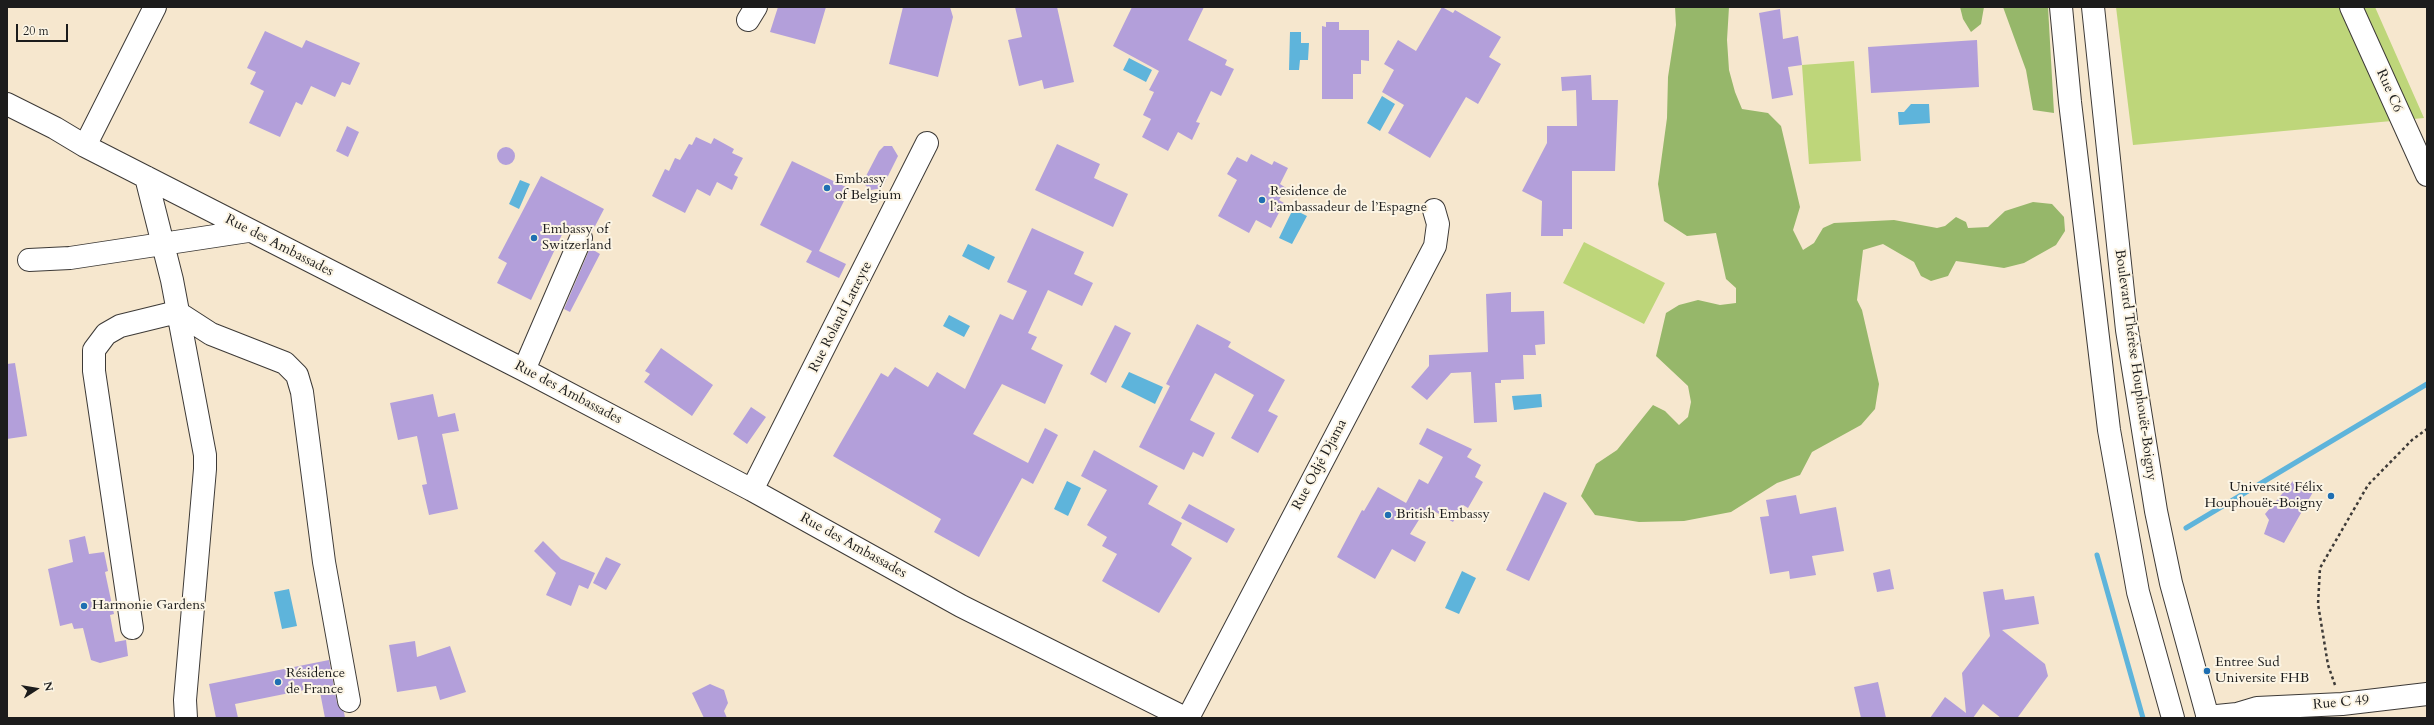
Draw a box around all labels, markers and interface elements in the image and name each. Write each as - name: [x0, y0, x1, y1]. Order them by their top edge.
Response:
- scale bar: [18, 16, 70, 42]
- text: 20 m: [23, 23, 49, 39]
- street label: Rue C6: [2372, 67, 2406, 115]
- place label: Embassy of Belgium: [835, 172, 901, 204]
- marker: Embassy of Belgium: [822, 183, 832, 193]
- place label: Residence de l’ambassadeur de l’Espagne: [1270, 184, 1427, 216]
- marker: Residence de l’ambassadeur de l’Espagne: [1257, 195, 1267, 205]
- street label: Rue des Ambassades: [222, 211, 336, 281]
- place label: Embassy of Switzerland: [542, 222, 611, 254]
- marker: Embassy of Switzerland: [529, 233, 539, 243]
- street label: Boulevard Thérèse Houphouët-Boigny: [2110, 248, 2160, 482]
- street label: Rue Roland Latreyte: [806, 259, 876, 375]
- street label: Rue des Ambassades: [512, 358, 624, 428]
- street label: Rue Odjé Djama: [1289, 417, 1351, 513]
- place label: Université Félix Houphouët-Boigny: [2204, 480, 2323, 512]
- marker: Université Félix Houphouët-Boigny: [2326, 491, 2336, 501]
- place label: British Embassy: [1396, 507, 1490, 523]
- street label: Rue des Ambassades: [797, 510, 909, 582]
- marker: British Embassy: [1383, 510, 1393, 520]
- place label: Harmonie Gardens: [92, 598, 205, 614]
- marker: Harmonie Gardens: [79, 601, 89, 611]
- place label: Entree Sud Universite FHB: [2215, 655, 2309, 688]
- place label: Résidence de France: [286, 666, 345, 698]
- marker: Entree Sud Universite FHB: [2202, 666, 2212, 676]
- north arrow: [16, 669, 56, 709]
- marker: Résidence de France: [273, 677, 283, 687]
- text: N: [40, 680, 57, 693]
- street label: Rue C 49: [2312, 692, 2370, 714]

